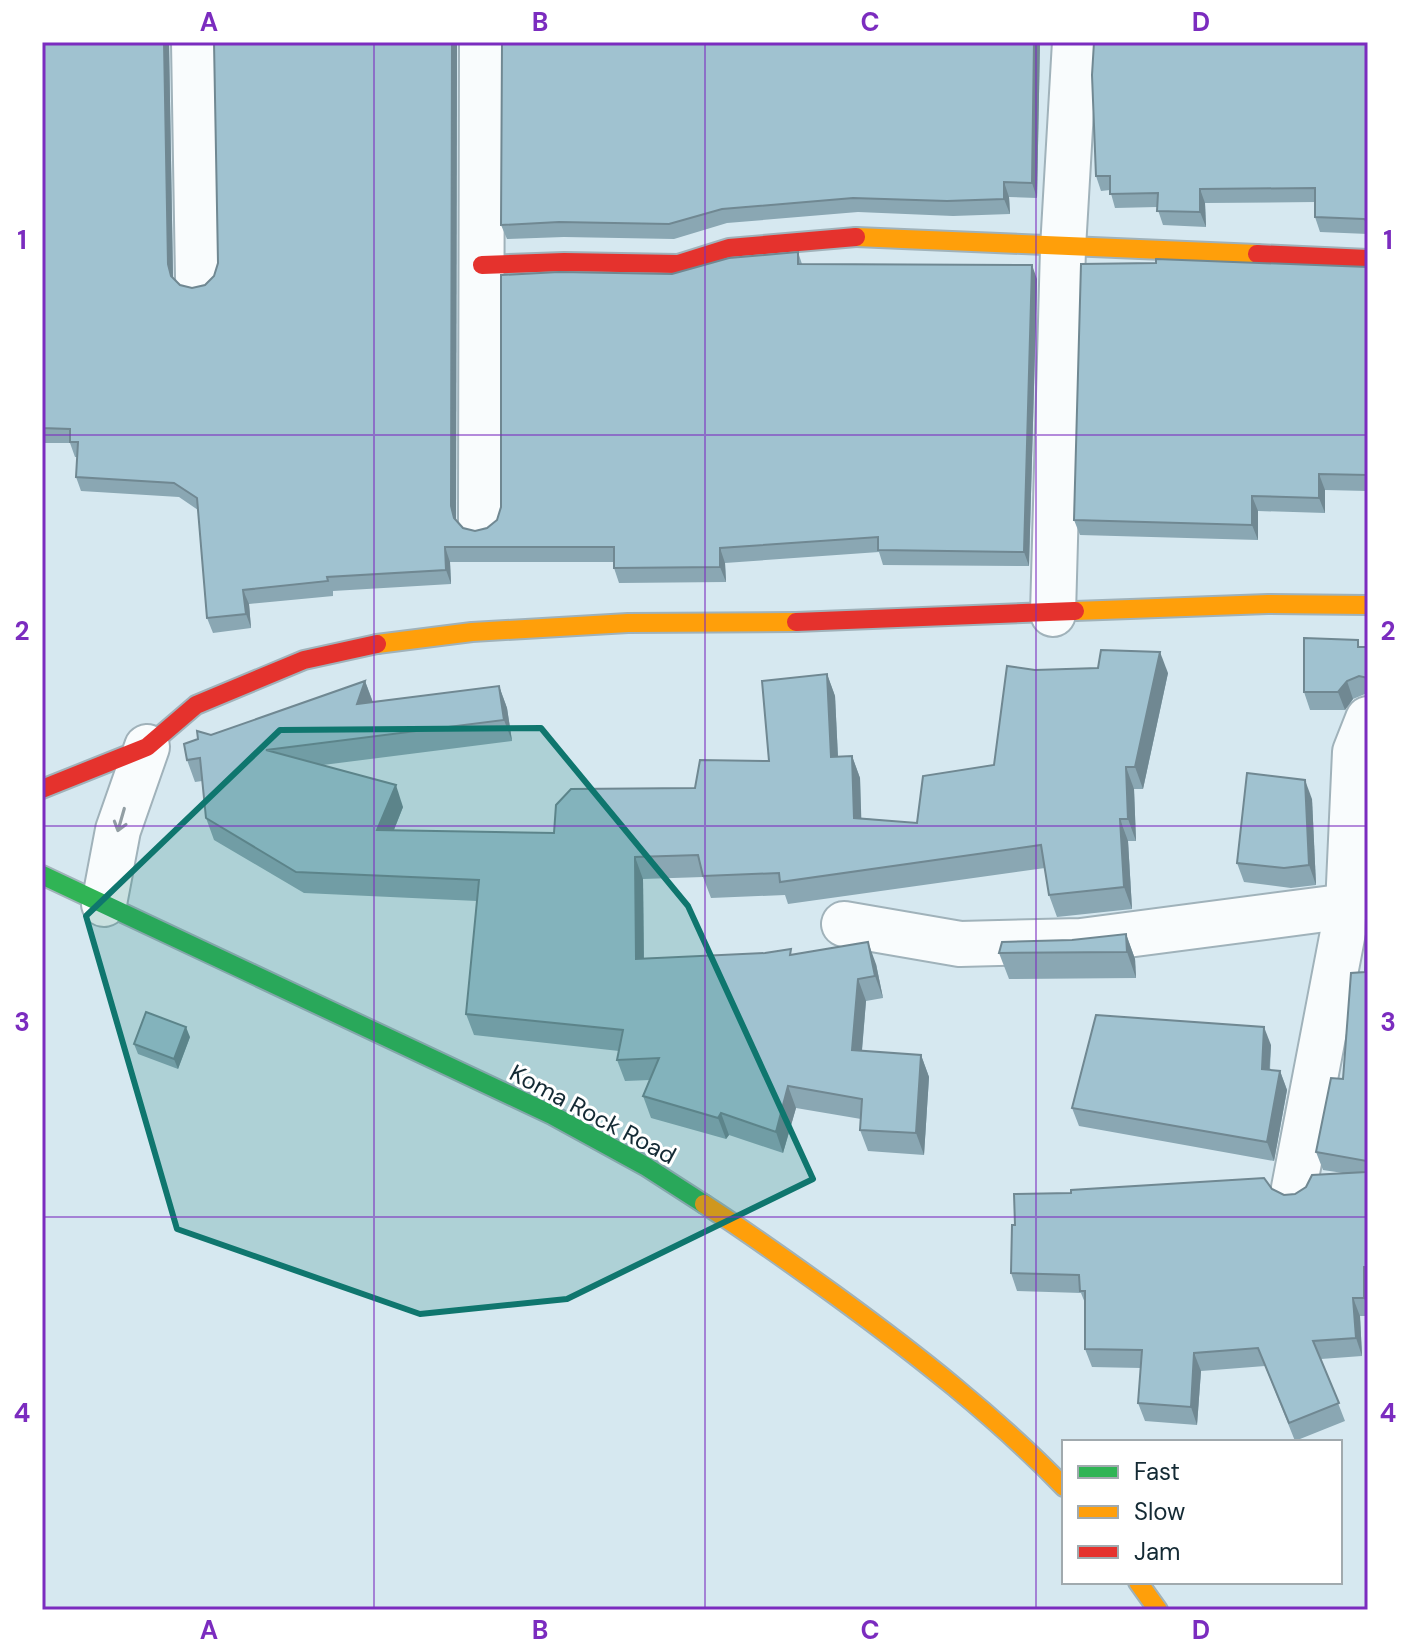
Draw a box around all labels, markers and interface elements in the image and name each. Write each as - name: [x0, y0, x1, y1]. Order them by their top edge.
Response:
- text: A: [200, 5, 218, 39]
- text: B: [532, 5, 548, 39]
- text: C: [860, 5, 880, 39]
- text: D: [1192, 5, 1210, 39]
- text: 1: [17, 223, 27, 257]
- text: 1: [1383, 223, 1393, 257]
- text: 2: [14, 614, 30, 648]
- text: 2: [1380, 614, 1396, 648]
- one-way arrow: [113, 807, 128, 833]
- text: 3: [14, 1005, 30, 1039]
- text: 3: [1380, 1005, 1396, 1039]
- street label: Koma Rock Road: [504, 1057, 682, 1171]
- text: 4: [14, 1396, 30, 1430]
- text: 4: [1380, 1396, 1396, 1430]
- legend: [1062, 1440, 1342, 1584]
- text: Fast: [1134, 1456, 1180, 1487]
- text: Slow: [1134, 1496, 1185, 1527]
- text: Jam: [1134, 1536, 1180, 1567]
- text: A: [200, 1613, 218, 1647]
- text: B: [532, 1613, 548, 1647]
- text: C: [860, 1613, 880, 1647]
- text: D: [1192, 1613, 1210, 1647]

